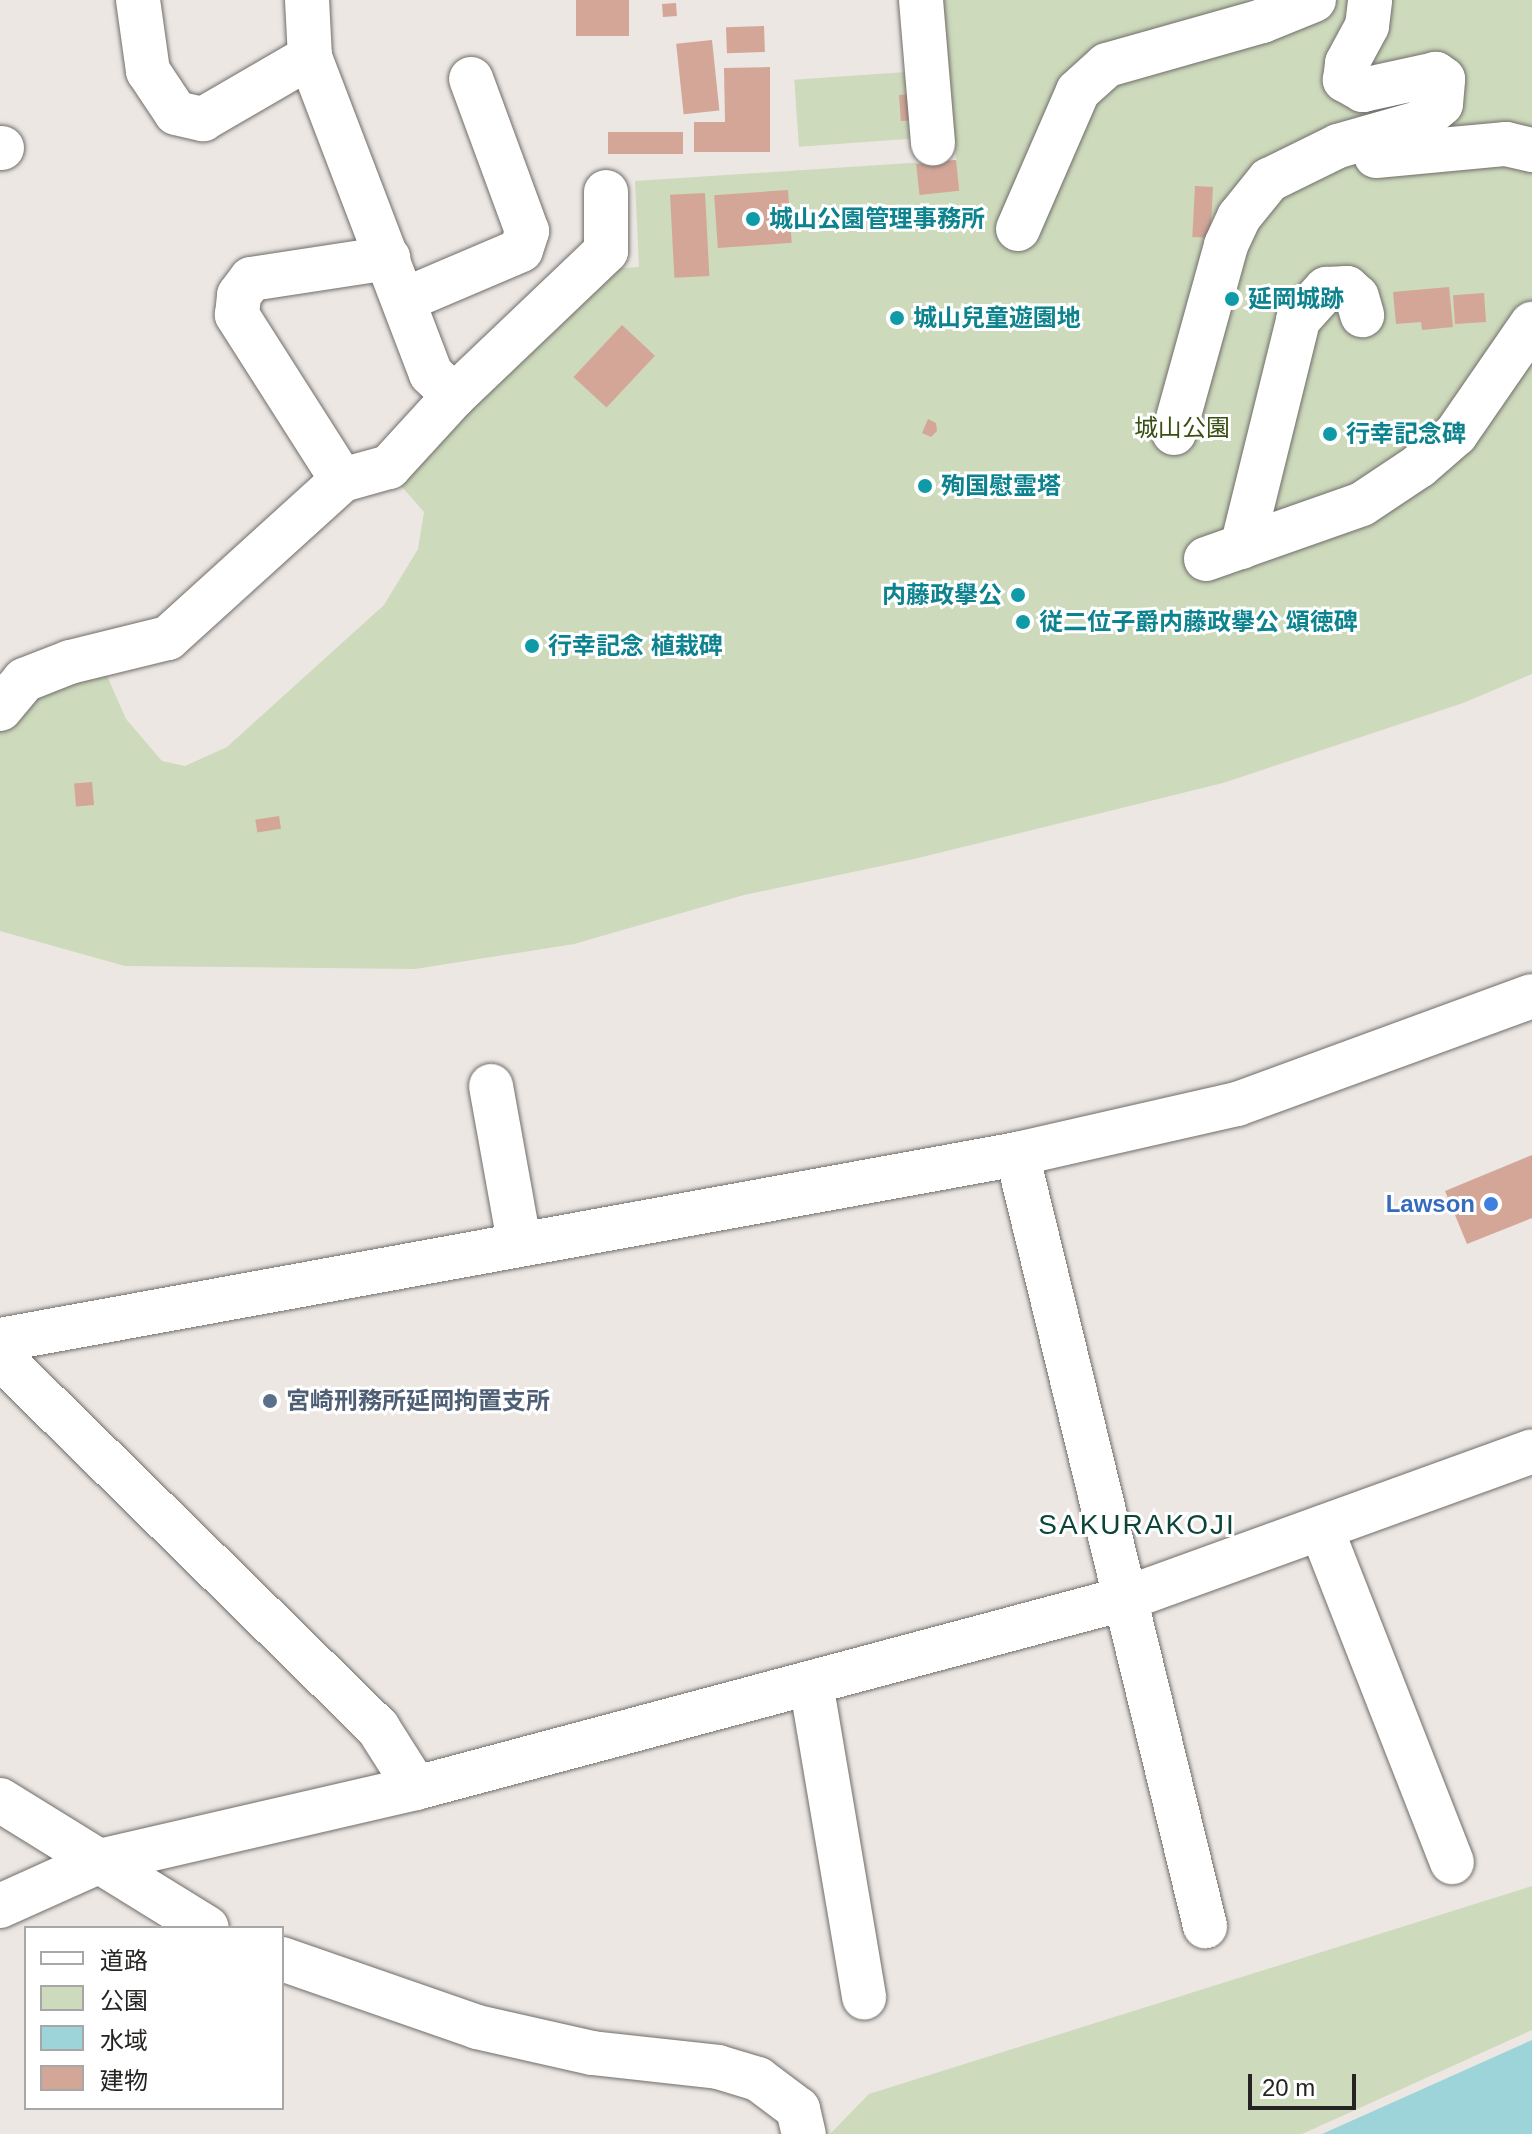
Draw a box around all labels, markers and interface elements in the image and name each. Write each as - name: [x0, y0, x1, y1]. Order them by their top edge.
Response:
- place label: 城山公園管理事務所: [769, 205, 985, 233]
- marker: 城山公園管理事務所: [744, 210, 762, 228]
- place label: 延岡城跡: [1248, 285, 1344, 313]
- marker: 延岡城跡: [1223, 290, 1241, 308]
- place label: 城山兒童遊園地: [913, 304, 1081, 332]
- marker: 城山兒童遊園地: [888, 309, 906, 327]
- park label: 城山公園: [1134, 414, 1230, 442]
- place label: 行幸記念碑: [1346, 420, 1466, 448]
- marker: 行幸記念碑: [1321, 425, 1339, 443]
- place label: 殉国慰霊塔: [941, 472, 1061, 500]
- marker: 殉国慰霊塔: [916, 477, 934, 495]
- place label: 内藤政擧公: [882, 581, 1002, 609]
- marker: 内藤政擧公: [1009, 586, 1027, 604]
- place label: 従二位子爵内藤政擧公 頌徳碑: [1039, 608, 1358, 636]
- marker: 従二位子爵内藤政擧公 頌徳碑: [1014, 613, 1032, 631]
- place label: 行幸記念 植栽碑: [548, 632, 723, 660]
- marker: 行幸記念 植栽碑: [523, 637, 541, 655]
- place label: Lawson: [1386, 1190, 1475, 1218]
- marker: Lawson: [1482, 1195, 1500, 1213]
- place label: 宮崎刑務所延岡拘置支所: [286, 1387, 550, 1415]
- marker: 宮崎刑務所延岡拘置支所: [261, 1392, 279, 1410]
- district label: SAKURAKOJI: [1038, 1508, 1236, 1542]
- legend: [24, 1926, 284, 2110]
- text: 道路: [100, 1947, 148, 1974]
- text: 公園: [100, 1987, 148, 2014]
- text: 水域: [100, 2027, 148, 2054]
- scale bar: [1252, 2058, 1360, 2108]
- text: 建物: [100, 2067, 148, 2094]
- text: 20 m: [1262, 2074, 1315, 2101]

